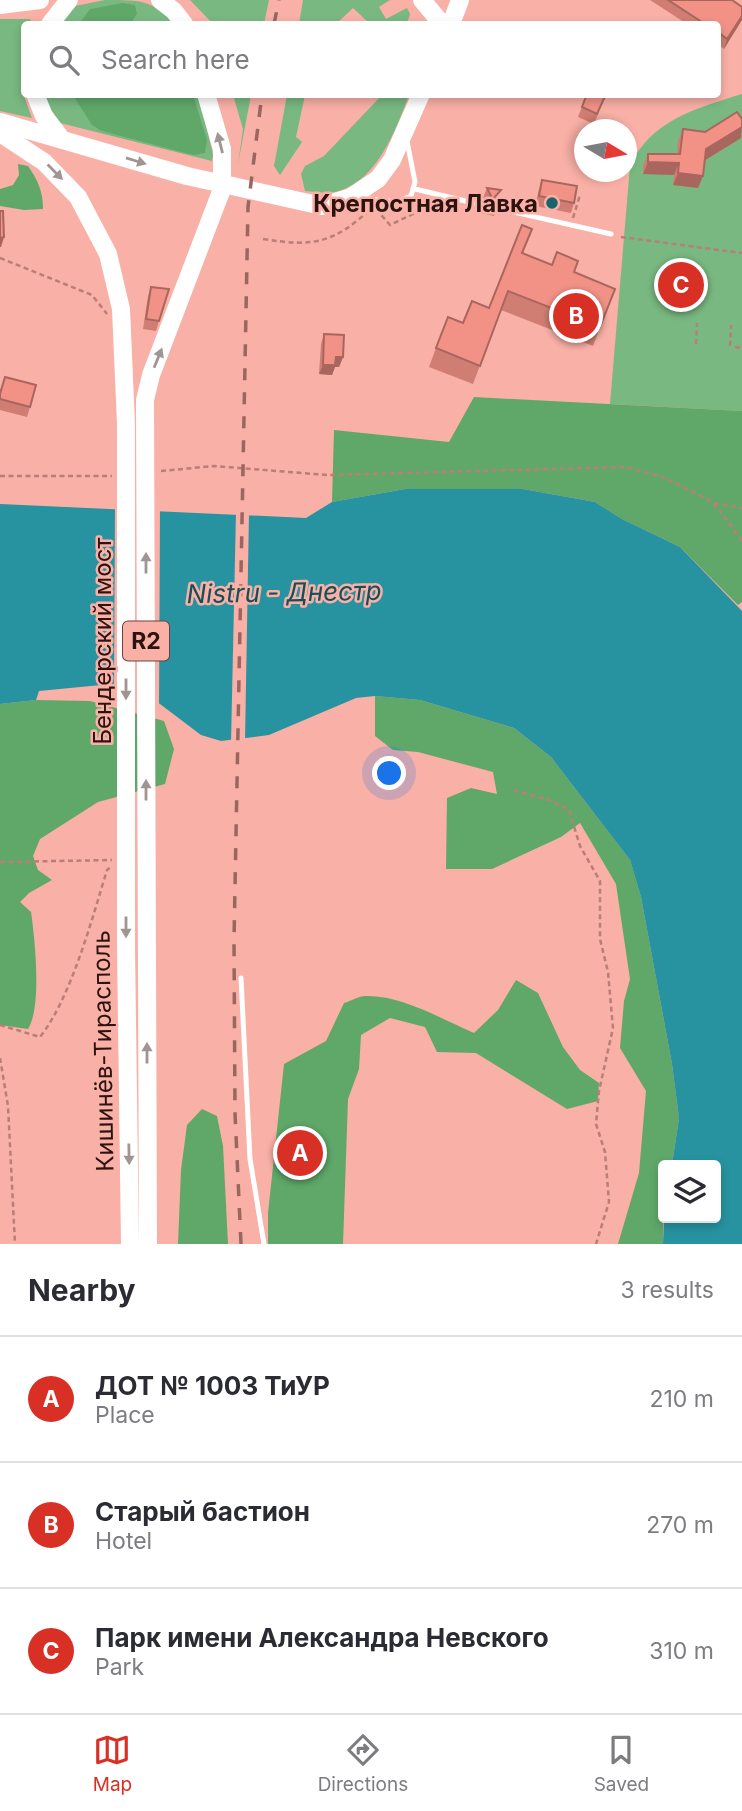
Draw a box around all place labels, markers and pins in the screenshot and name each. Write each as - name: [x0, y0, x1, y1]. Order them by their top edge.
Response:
- place label: Крепостная Лавка: [313, 189, 538, 218]
- marker: Крепостная Лавка: [544, 195, 560, 211]
- pin: C: [658, 259, 704, 311]
- pin: B: [553, 290, 599, 342]
- pin: A: [277, 1127, 323, 1179]

